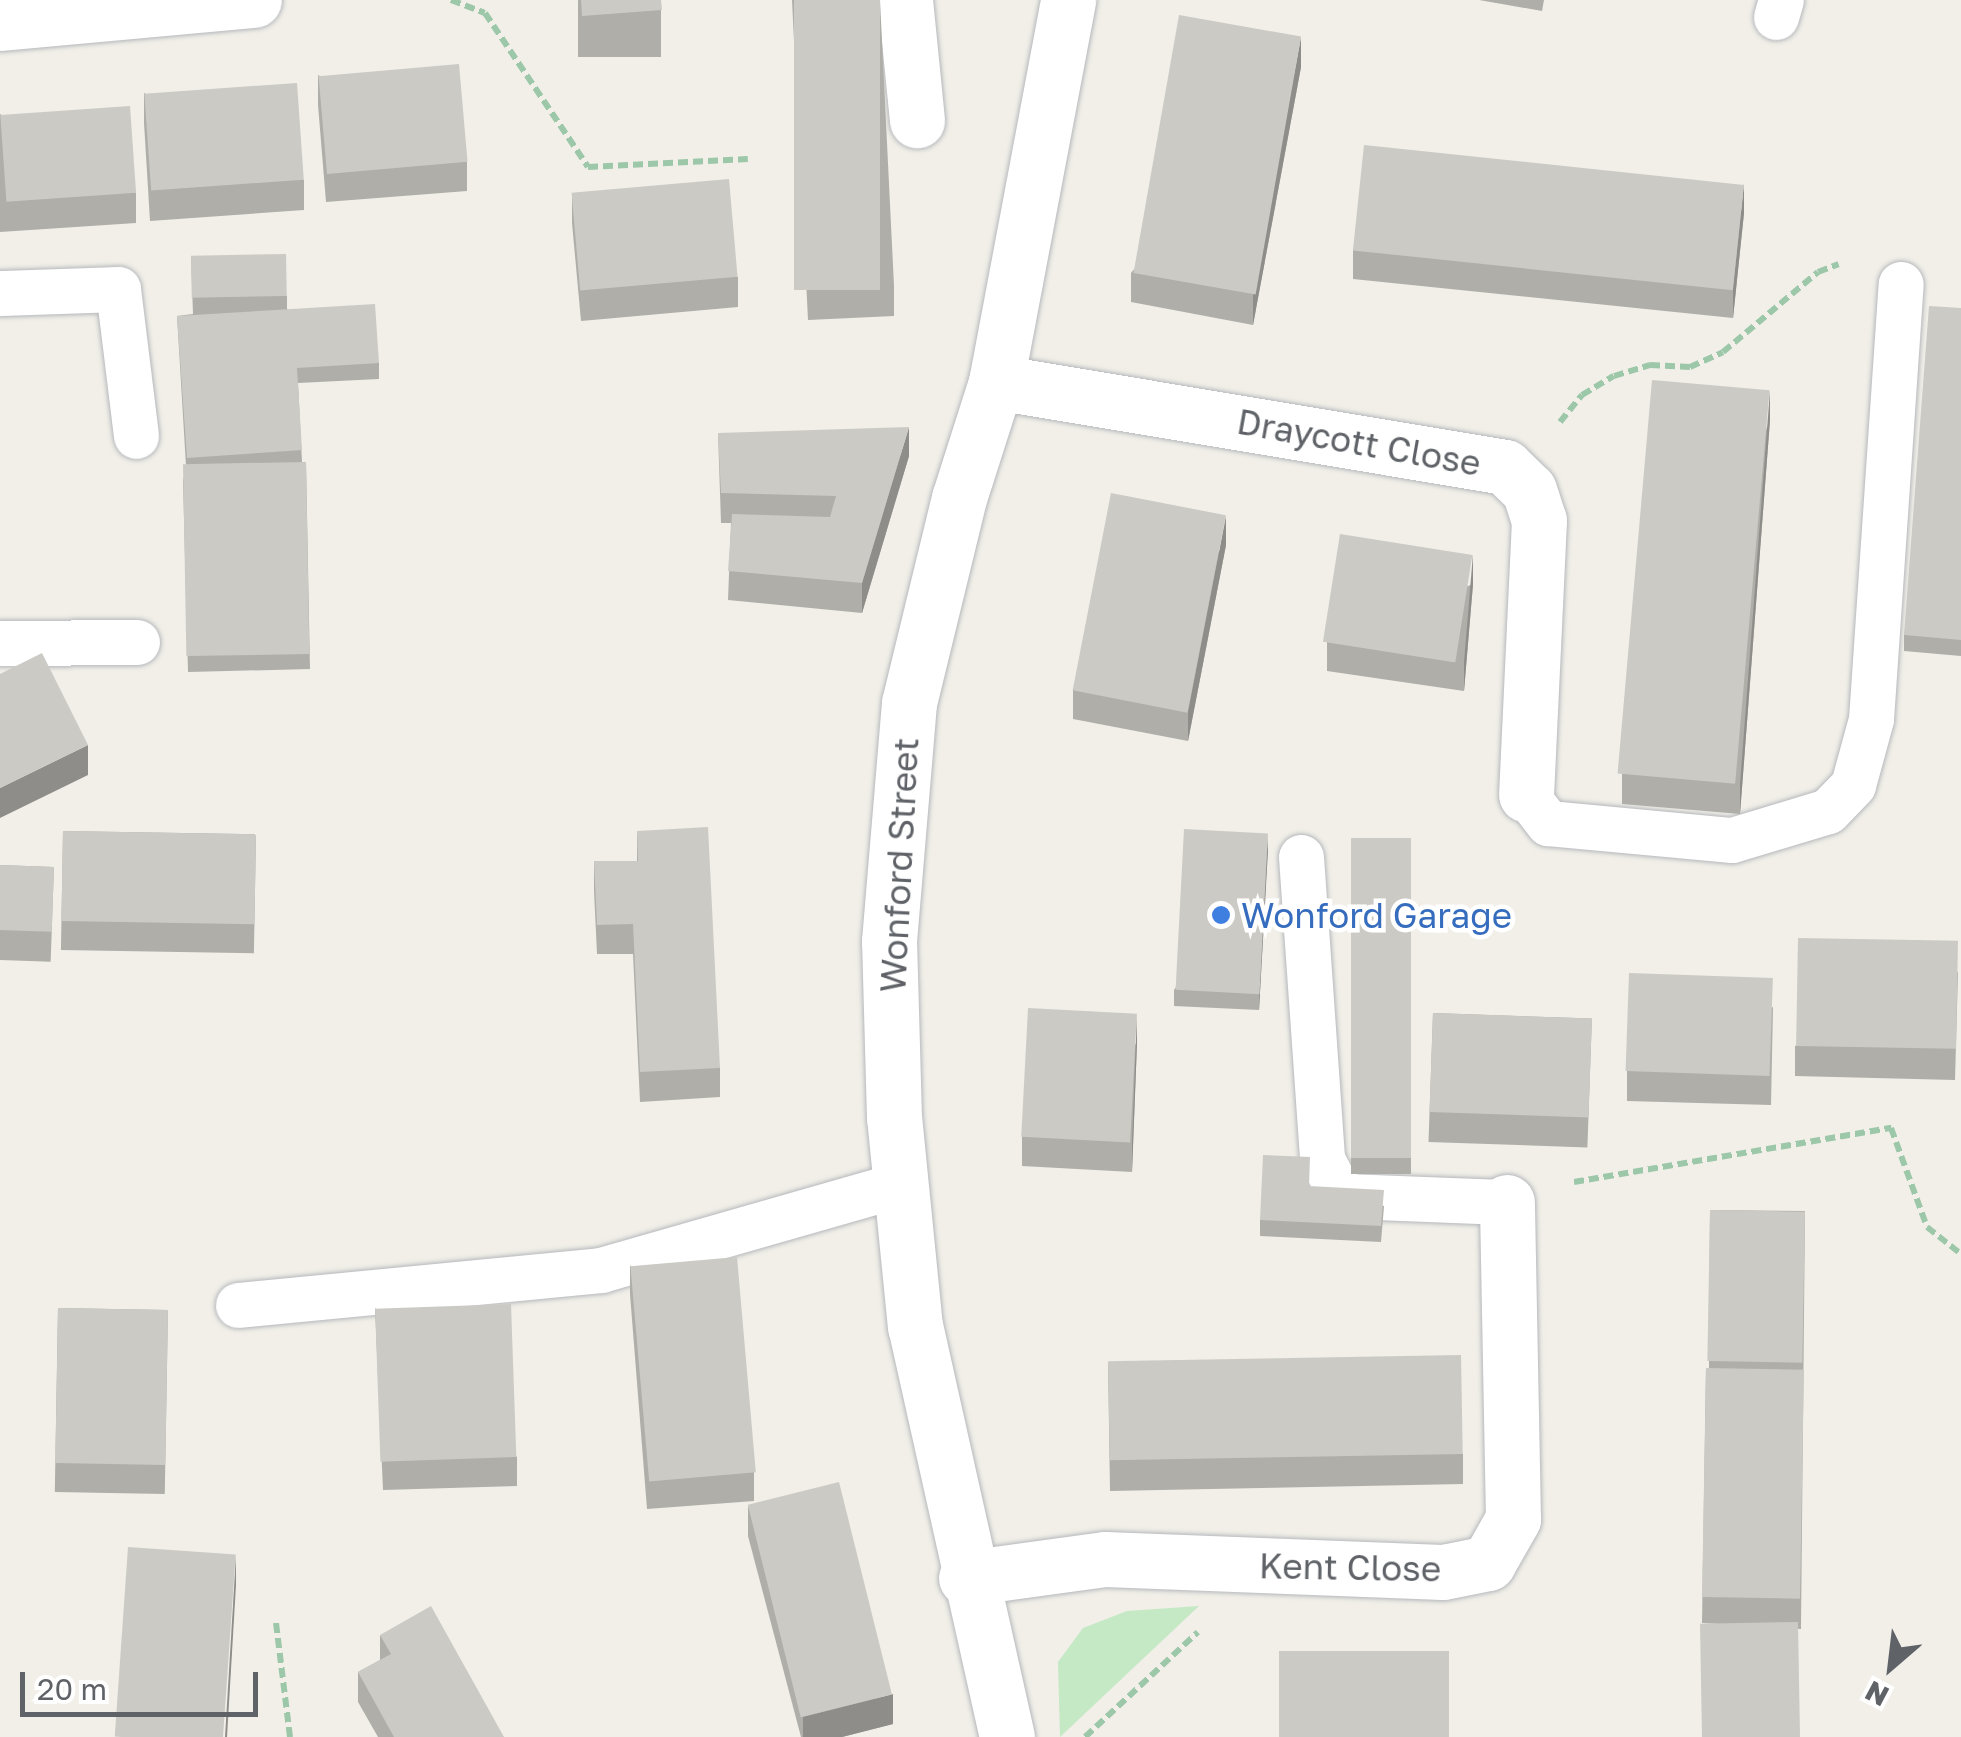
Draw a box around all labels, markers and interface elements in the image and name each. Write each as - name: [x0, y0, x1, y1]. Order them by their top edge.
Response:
- street label: Draycott Close: [1234, 400, 1484, 484]
- street label: Wonford Street: [871, 736, 927, 994]
- place label: Wonford Garage: [1241, 894, 1512, 936]
- marker: Wonford Garage: [1210, 904, 1232, 926]
- street label: Kent Close: [1259, 1544, 1441, 1590]
- north arrow: [1841, 1617, 1941, 1717]
- scale bar: [25, 1652, 262, 1714]
- text: 20 m: [37, 1671, 107, 1707]
- text: N: [1860, 1674, 1894, 1713]

